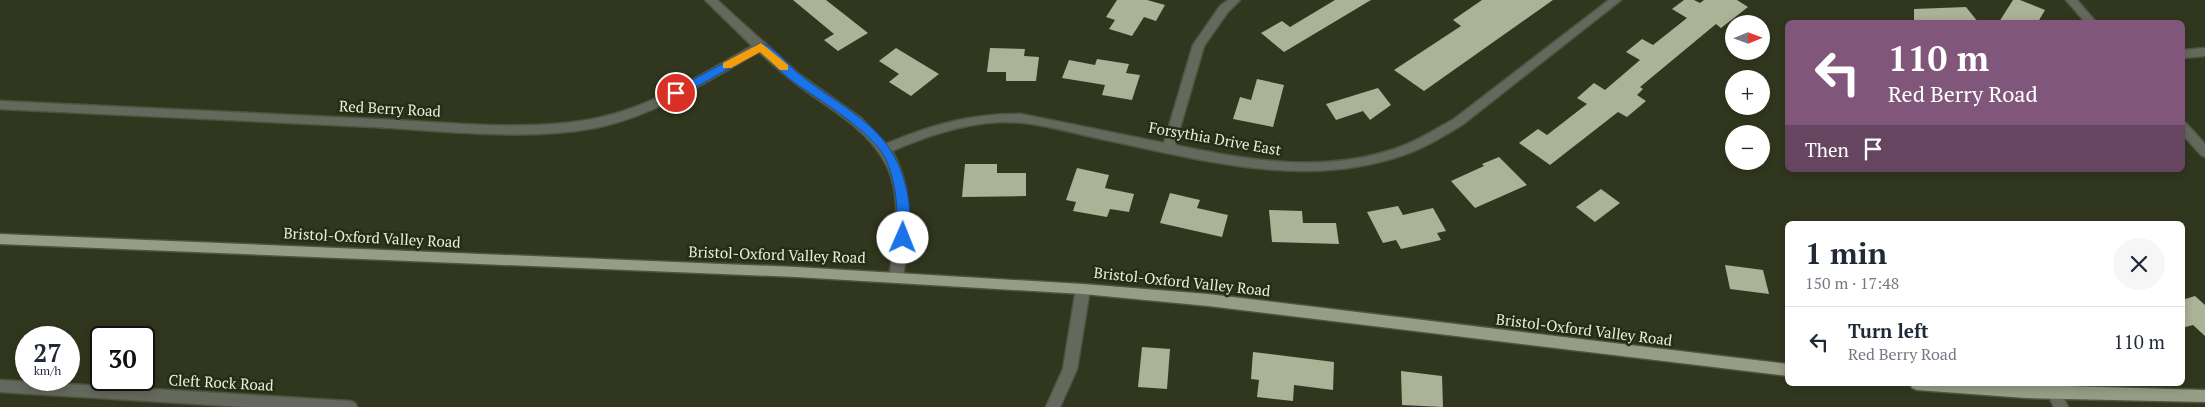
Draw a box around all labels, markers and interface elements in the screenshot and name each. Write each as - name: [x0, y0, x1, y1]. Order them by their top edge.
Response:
- north arrow: [1725, 15, 1770, 60]
- map controls: [1725, 15, 1770, 170]
- text: 110 m: [1888, 35, 1989, 81]
- icon: left: [1805, 40, 1870, 105]
- button: +: [1725, 70, 1770, 115]
- pin: [655, 72, 697, 114]
- icon: arrive: [662, 79, 690, 107]
- text: Red Berry Road: [1888, 79, 2038, 108]
- street label: Red Berry Road: [339, 95, 442, 121]
- street label: Forsythia Drive East: [1147, 117, 1283, 160]
- button: −: [1725, 125, 1770, 170]
- icon: arrive: [1859, 135, 1887, 163]
- text: Then: [1805, 137, 1849, 162]
- position arrow: [876, 211, 928, 263]
- street label: Bristol-Oxford Valley Road: [283, 222, 461, 252]
- text: 1 min: [1805, 233, 1887, 273]
- button: close: [2113, 238, 2165, 290]
- street label: Bristol-Oxford Valley Road: [688, 241, 866, 267]
- street label: Bristol-Oxford Valley Road: [1093, 262, 1271, 300]
- text: 150 m · 17:48: [1805, 272, 1899, 294]
- street label: Bristol-Oxford Valley Road: [1495, 308, 1673, 350]
- text: Turn left: [1848, 318, 1929, 343]
- speed limit sign: 30: [90, 326, 155, 391]
- icon: left: [1805, 328, 1833, 356]
- text: 110 m: [2114, 329, 2165, 354]
- text: 27: [33, 336, 62, 369]
- text: Red Berry Road: [1848, 343, 1957, 365]
- text: km/h: [34, 363, 61, 378]
- street label: Cleft Rock Road: [168, 369, 274, 395]

